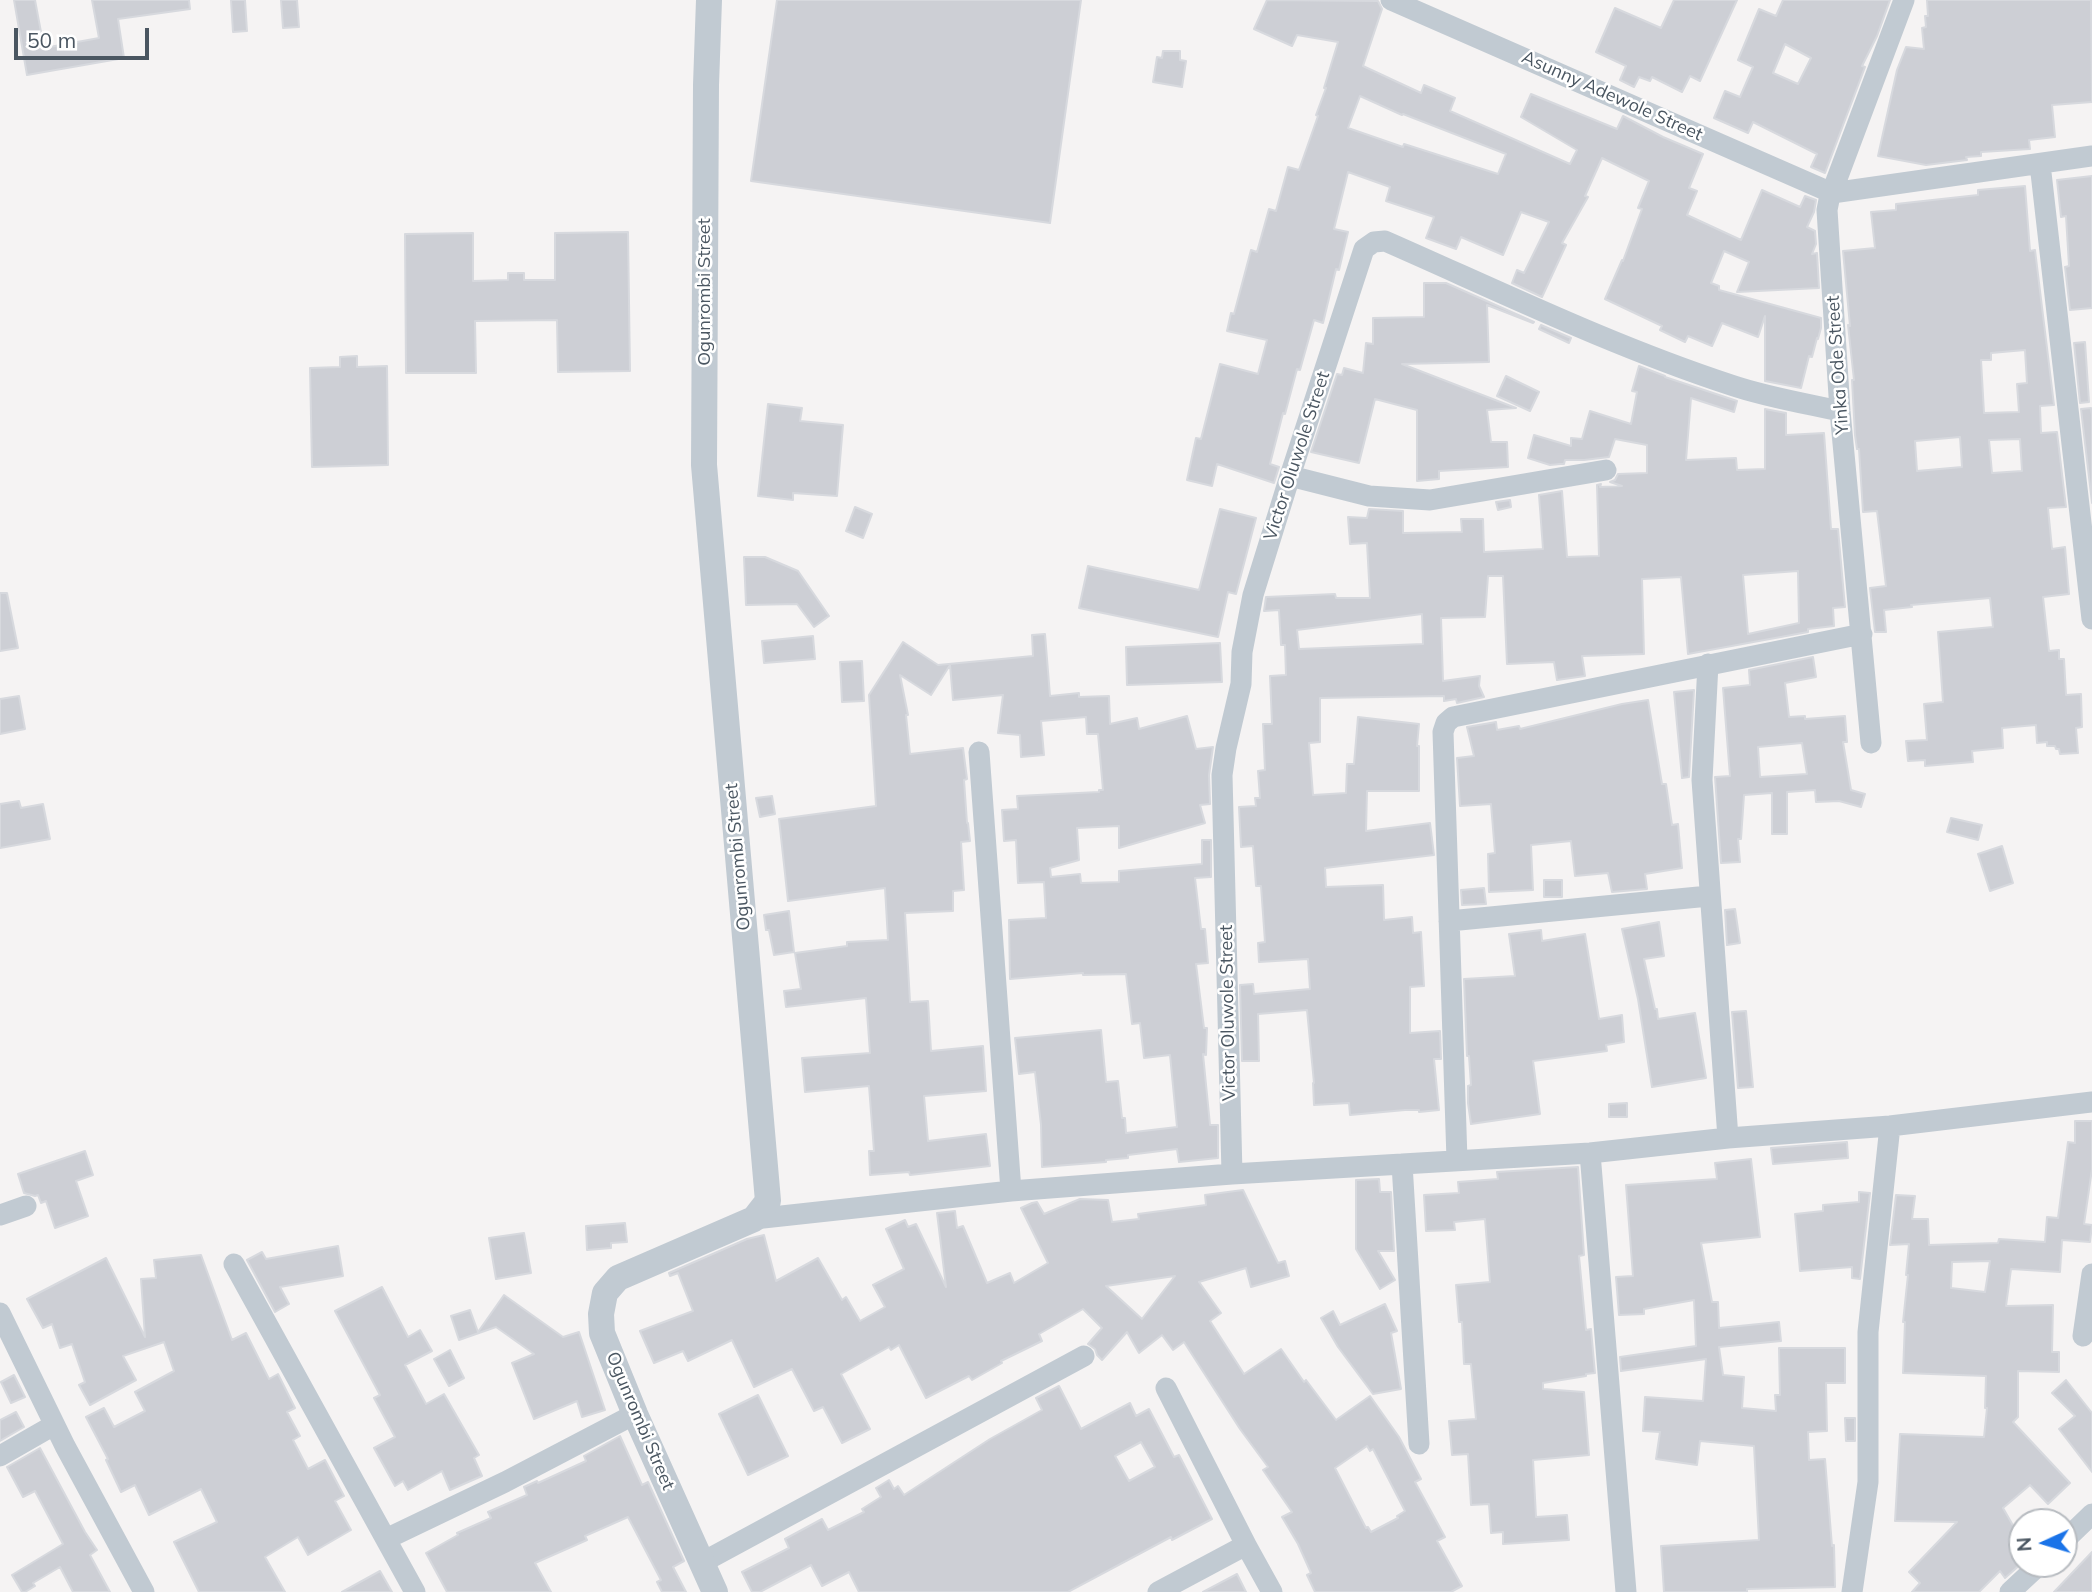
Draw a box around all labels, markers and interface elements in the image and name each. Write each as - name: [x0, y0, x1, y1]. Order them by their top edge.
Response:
- scale bar: [18, 14, 152, 58]
- text: 50 m: [27, 27, 76, 53]
- street label: Asunny Adewole Street: [1518, 46, 1706, 146]
- street label: Ogunrombi Street: [694, 218, 716, 366]
- street label: Yinka Ode Street: [1822, 295, 1854, 435]
- street label: Victor Oluwole Street: [1259, 369, 1335, 543]
- street label: Ogunrombi Street: [721, 782, 755, 932]
- street label: Victor Oluwole Street: [1216, 925, 1240, 1101]
- street label: Ogunrombi Street: [601, 1349, 679, 1493]
- north arrow: [2008, 1508, 2078, 1578]
- text: N: [2012, 1536, 2037, 1552]

